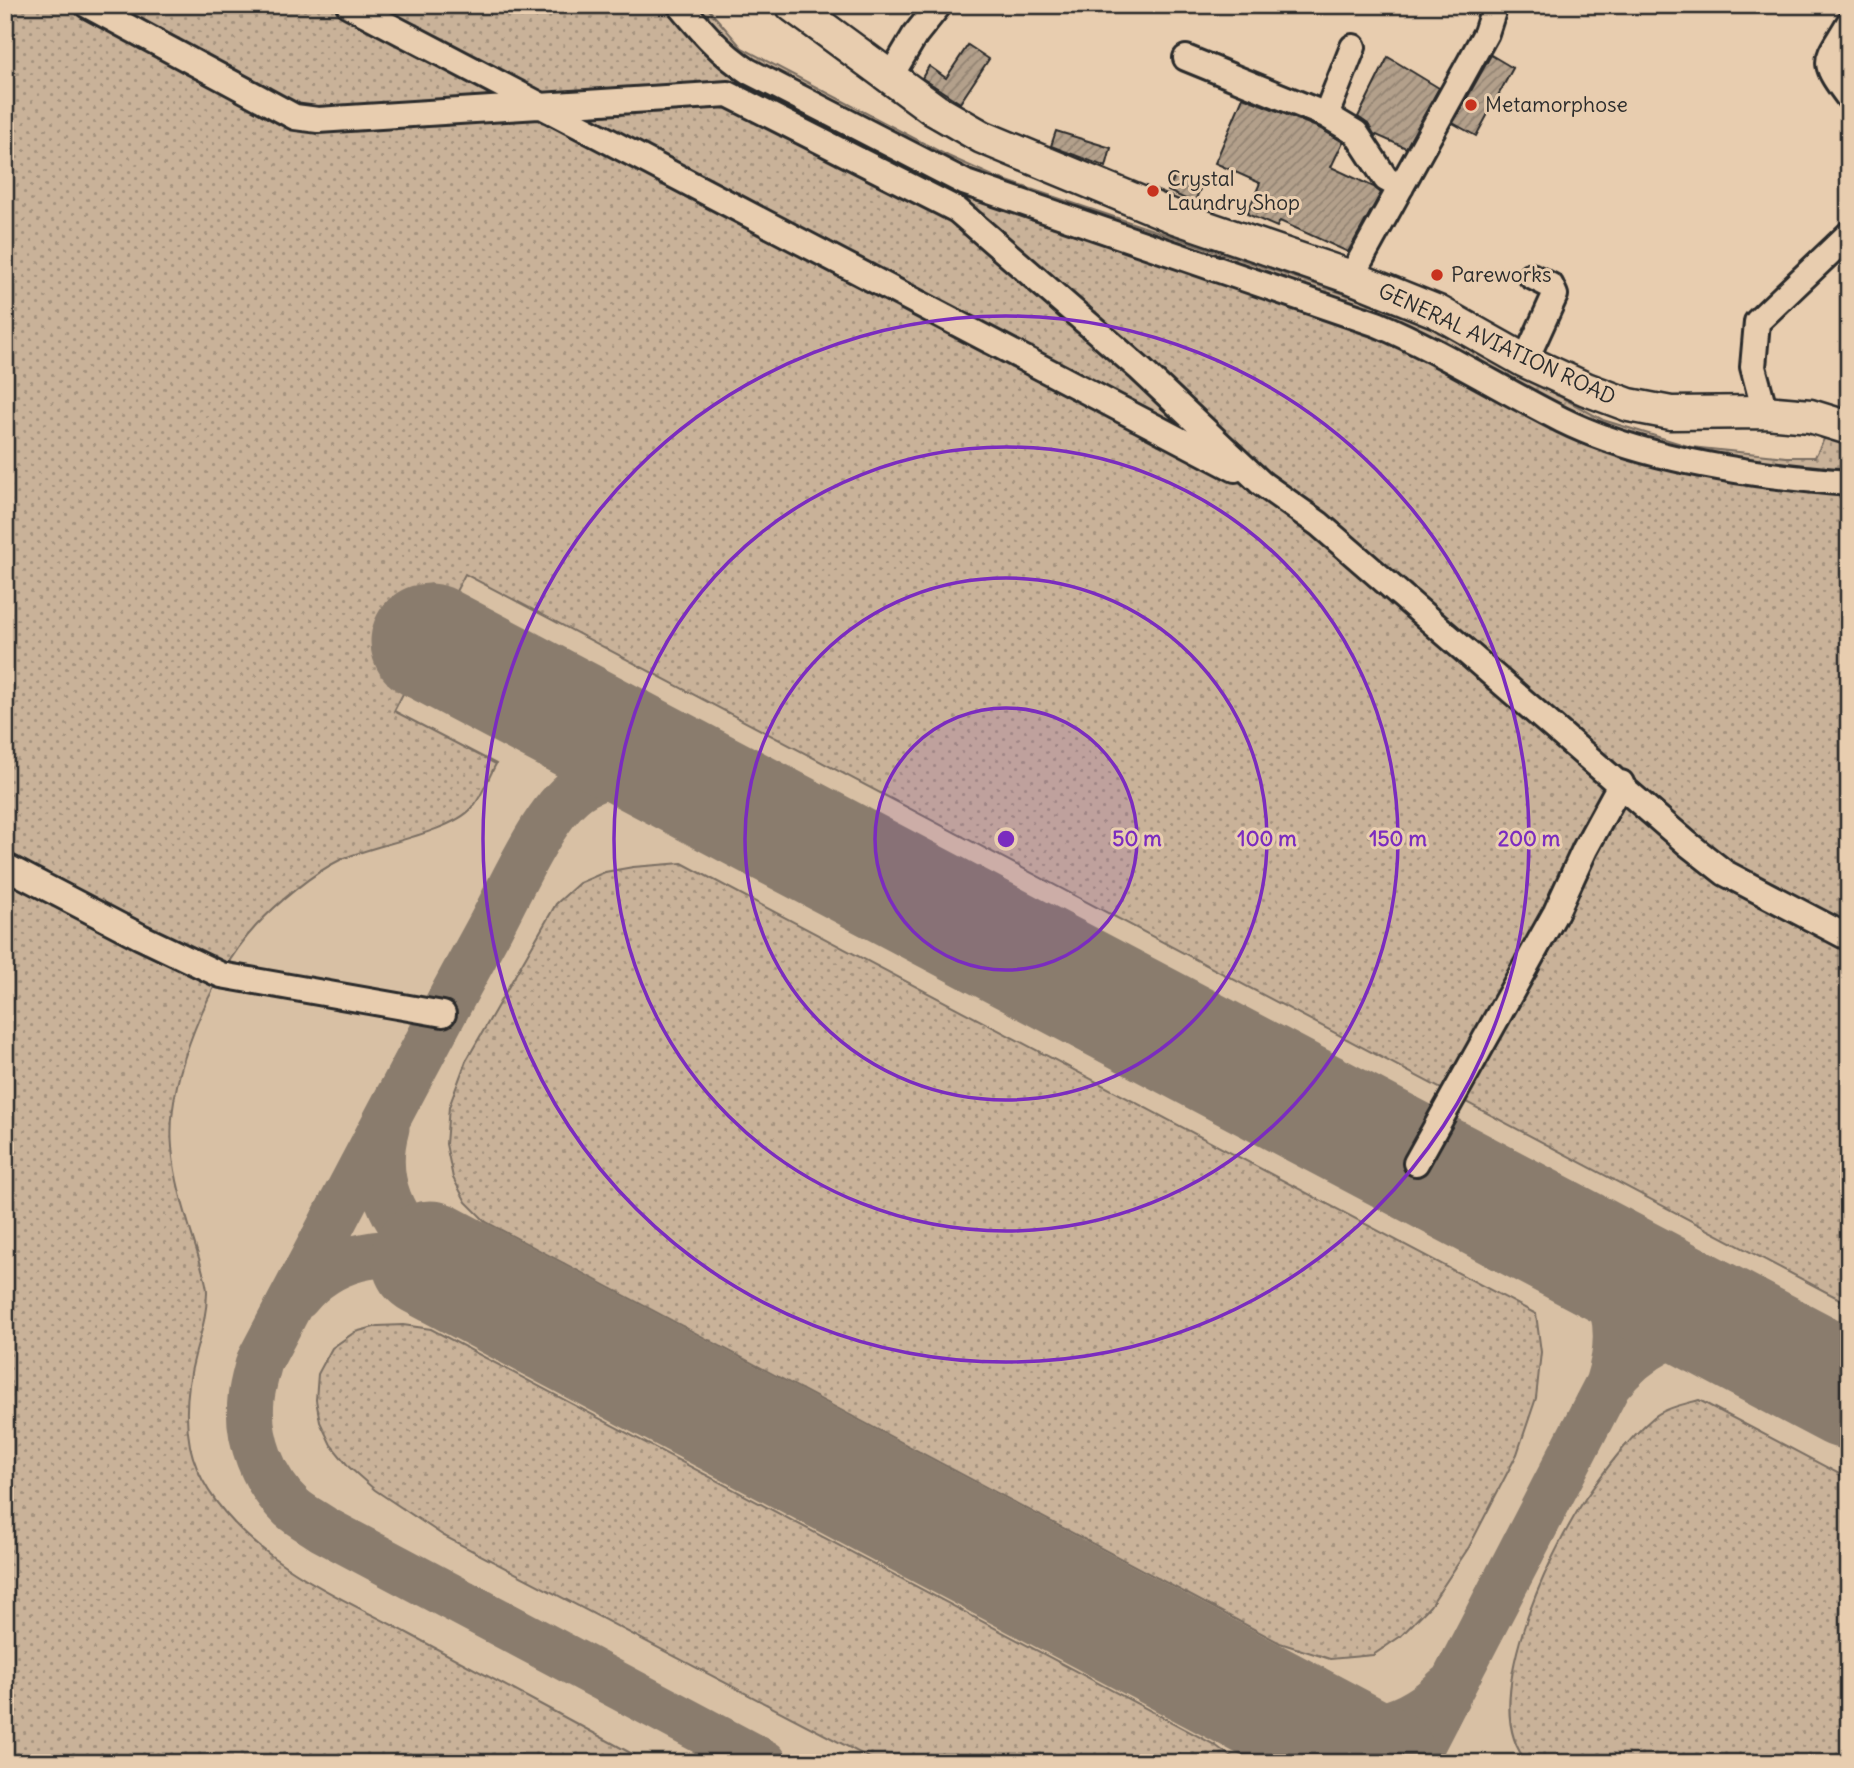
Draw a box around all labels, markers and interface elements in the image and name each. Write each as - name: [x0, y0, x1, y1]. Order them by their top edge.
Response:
- place label: Metamorphose: [1485, 91, 1628, 118]
- marker: Metamorphose: [1463, 97, 1479, 113]
- place label: Crystal Laundry Shop: [1167, 165, 1300, 216]
- marker: Crystal Laundry Shop: [1145, 183, 1161, 199]
- place label: Pareworks: [1451, 261, 1552, 288]
- marker: Pareworks: [1429, 267, 1445, 283]
- street label: GENERAL AVIATION ROAD: [1374, 277, 1620, 410]
- text: 50 m: [1112, 825, 1162, 852]
- text: 100 m: [1237, 825, 1297, 852]
- text: 150 m: [1369, 825, 1427, 852]
- text: 200 m: [1498, 825, 1561, 852]
- centre of rings: [994, 827, 1018, 851]

